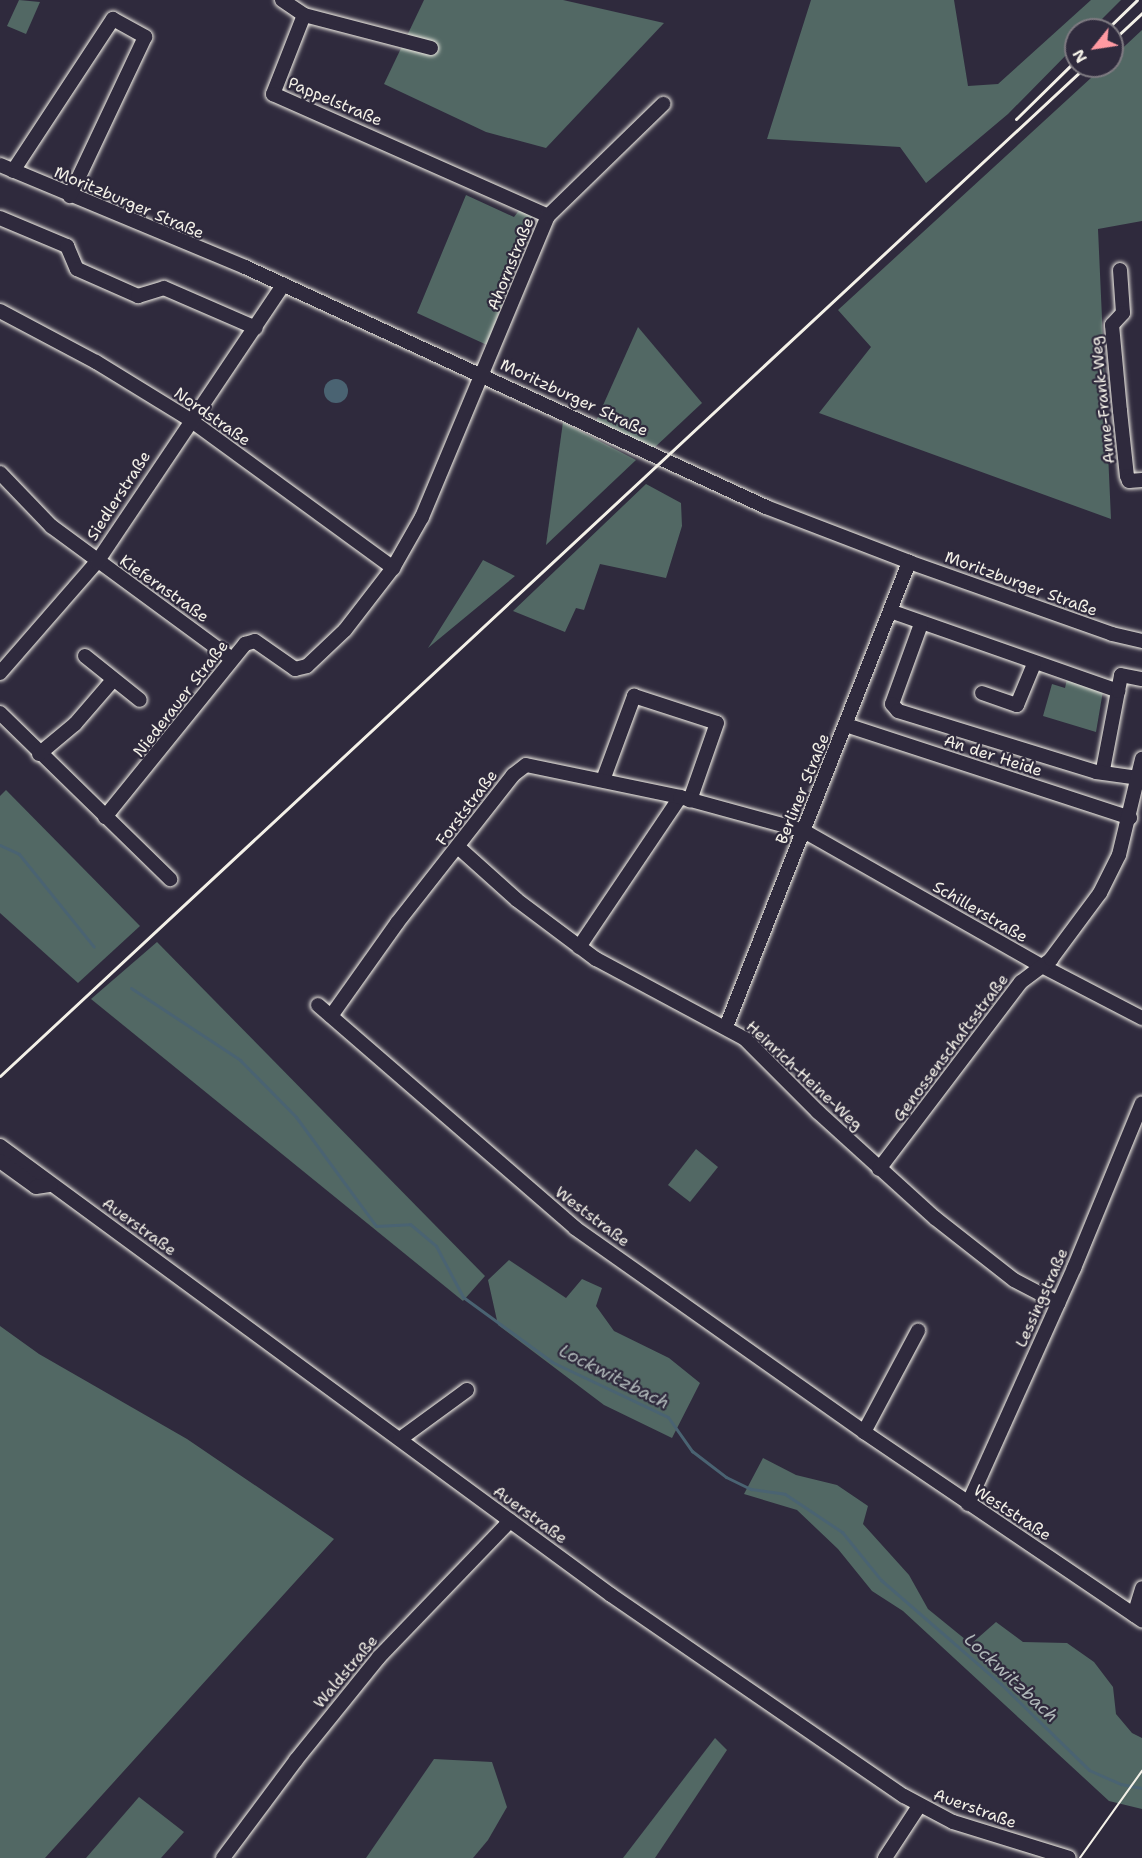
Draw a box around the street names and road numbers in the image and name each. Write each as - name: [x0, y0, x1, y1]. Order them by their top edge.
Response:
- street label: Pappelstraße: [285, 74, 385, 130]
- street label: Moritzburger Straße: [51, 163, 207, 243]
- street label: Ahornstraße: [484, 215, 538, 313]
- street label: Anne-Frank-Weg: [1087, 335, 1119, 465]
- street label: Moritzburger Straße: [497, 355, 651, 441]
- street label: Nordstraße: [170, 384, 254, 450]
- street label: Siedlerstraße: [83, 448, 155, 544]
- street label: Moritzburger Straße: [942, 547, 1100, 621]
- street label: Kiefernstraße: [116, 551, 212, 627]
- street label: Niederauer Straße: [129, 637, 233, 761]
- street label: Berliner Straße: [772, 731, 834, 847]
- street label: An der Heide: [941, 731, 1045, 781]
- street label: Forststraße: [432, 766, 502, 850]
- street label: Schillerstraße: [929, 877, 1031, 947]
- street label: Genossenschaftsstraße: [889, 970, 1013, 1126]
- street label: Heinrich-Heine-Weg: [742, 1017, 866, 1135]
- street label: Weststraße: [551, 1183, 633, 1251]
- street label: Auerstraße: [98, 1194, 180, 1260]
- street label: Lessingstraße: [1012, 1245, 1072, 1351]
- street label: Weststraße: [970, 1481, 1054, 1545]
- street label: Auerstraße: [489, 1482, 571, 1548]
- street label: Waldstraße: [310, 1631, 382, 1713]
- street label: Auerstraße: [931, 1785, 1019, 1833]

